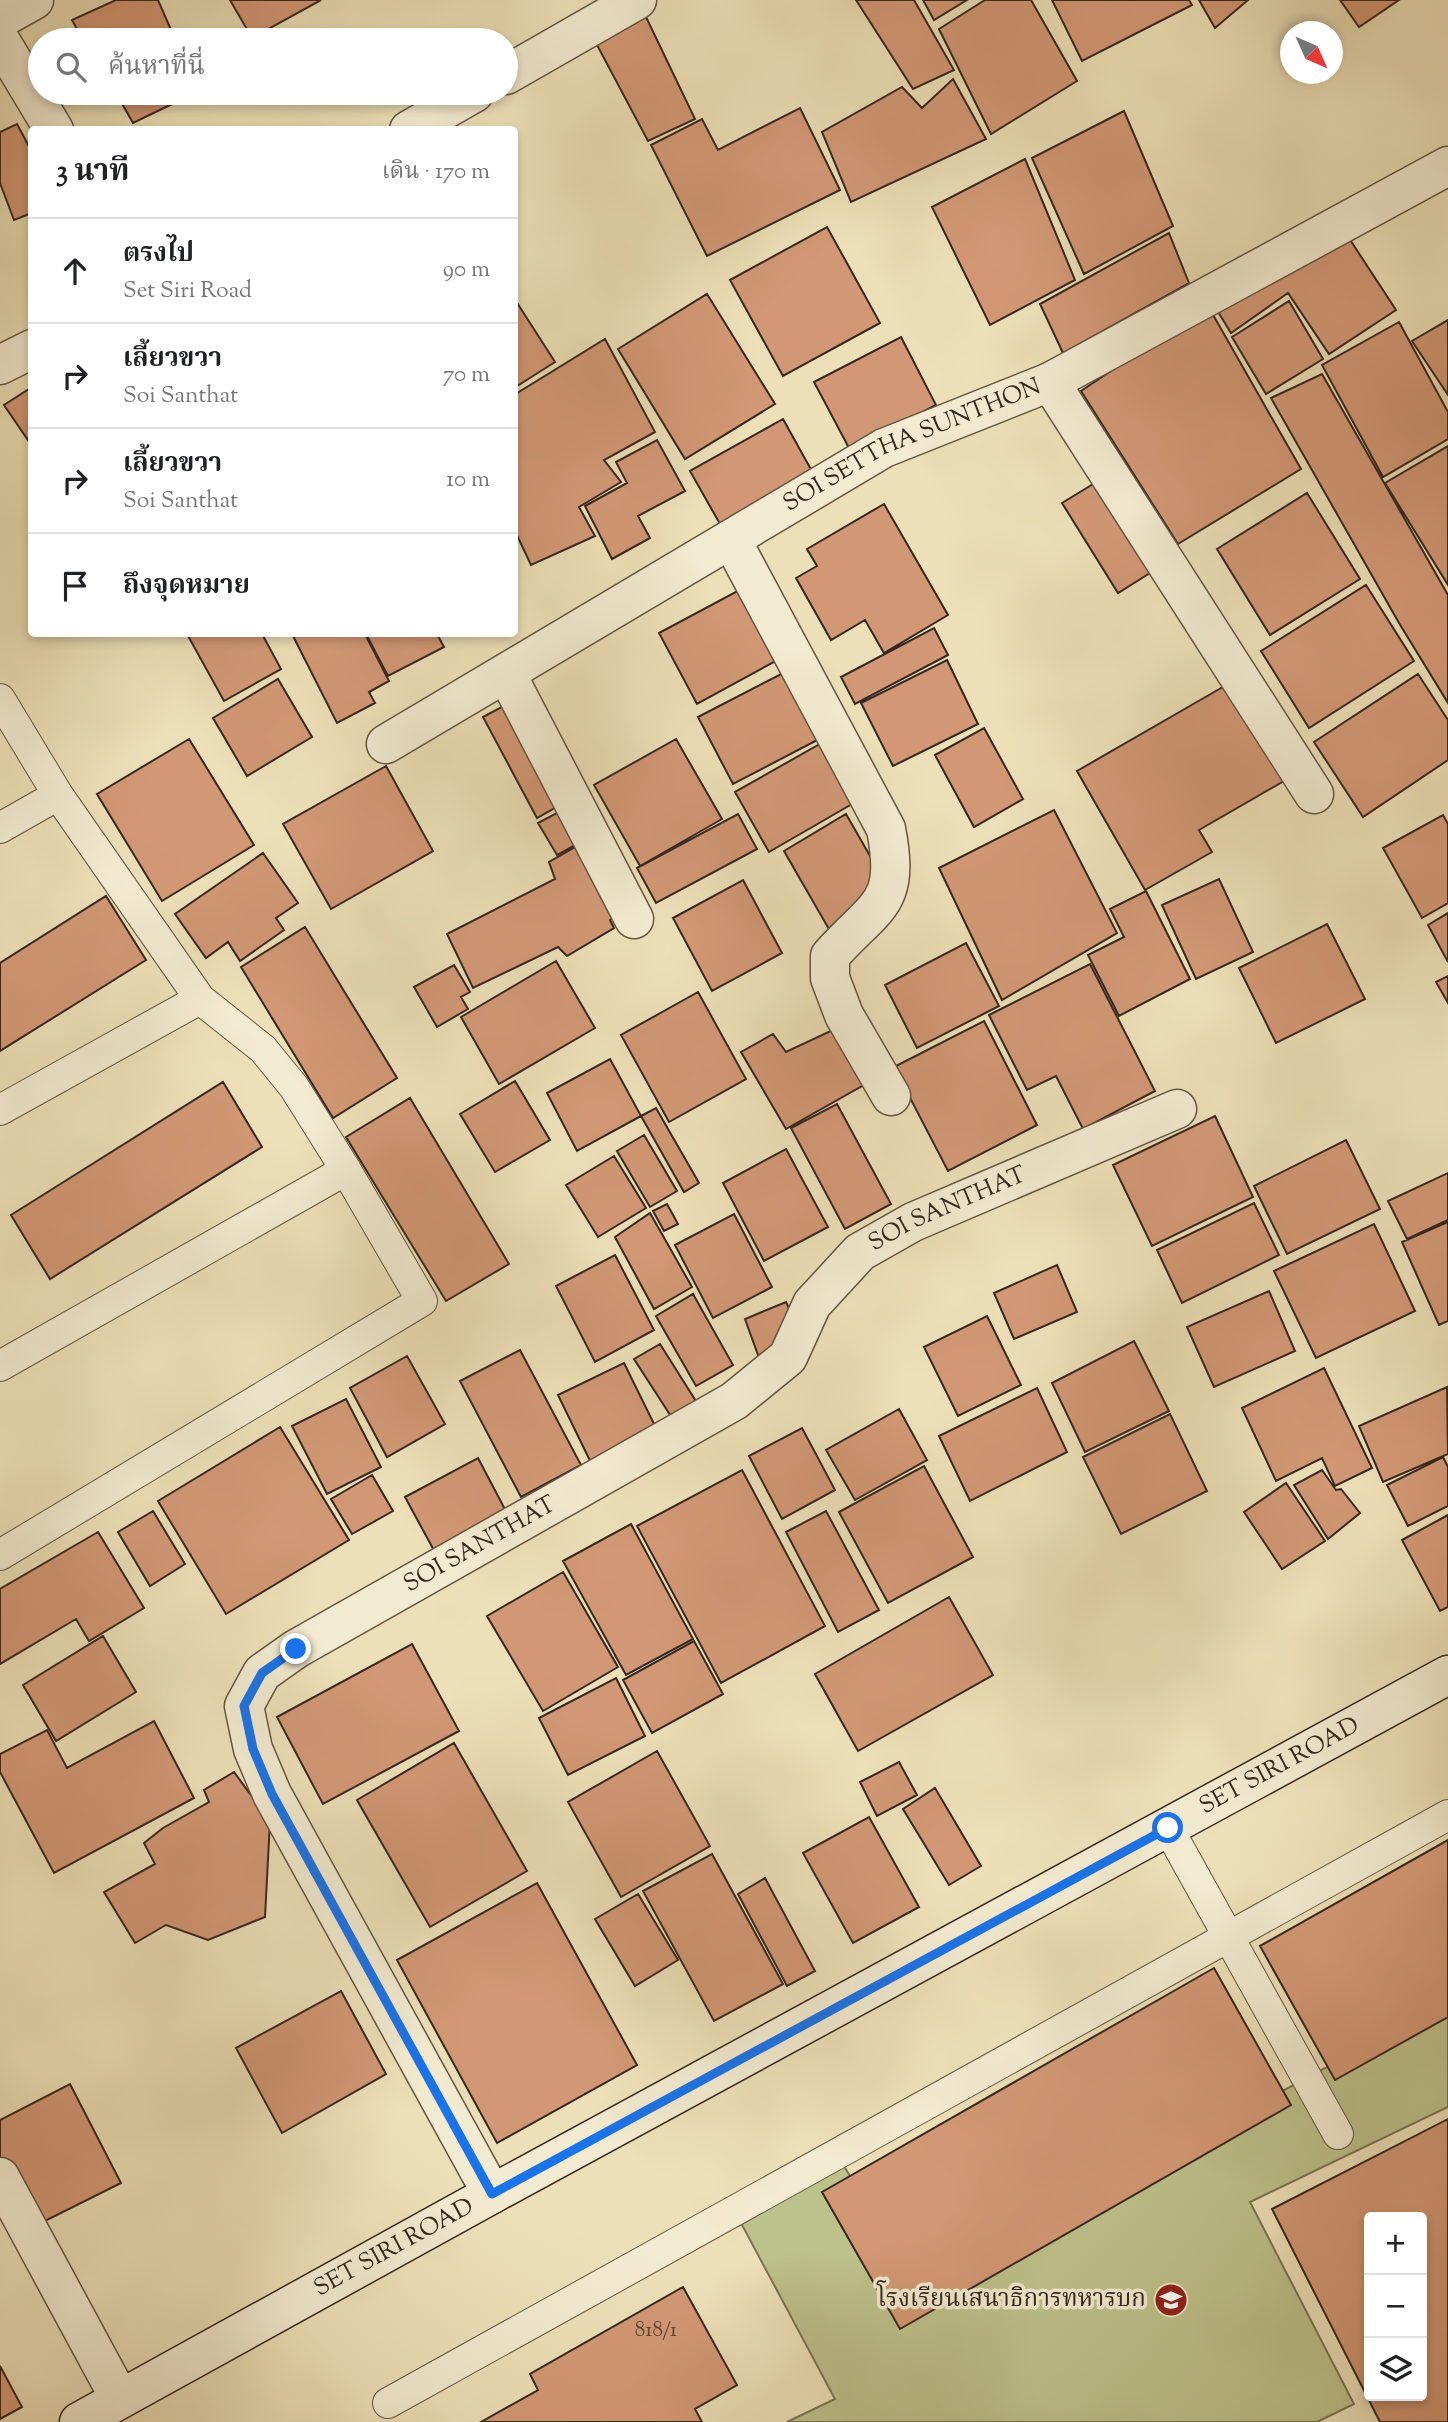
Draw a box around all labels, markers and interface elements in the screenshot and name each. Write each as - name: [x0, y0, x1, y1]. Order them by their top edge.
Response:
- north arrow: [1280, 21, 1343, 84]
- search box: [28, 28, 518, 105]
- icon: search: [52, 48, 90, 86]
- text: ค้นหาที่นี่: [108, 49, 205, 86]
- text: 3 นาที: [56, 151, 129, 194]
- text: เดิน · 170 m: [382, 156, 490, 189]
- text: ตรงไป: [123, 236, 194, 273]
- icon: ahead: [56, 252, 94, 290]
- text: 90 m: [443, 254, 490, 287]
- text: Set Siri Road: [123, 275, 252, 308]
- text: เลี้ยวขวา: [123, 341, 222, 378]
- icon: right: [56, 357, 94, 395]
- text: 70 m: [443, 359, 490, 392]
- street label: SOI SETTHA SUNTHON: [777, 370, 1046, 521]
- text: Soi Santhat: [123, 380, 238, 413]
- text: เลี้ยวขวา: [123, 446, 222, 483]
- icon: right: [56, 462, 94, 500]
- text: 10 m: [446, 464, 490, 497]
- text: Soi Santhat: [123, 485, 238, 518]
- icon: arrive: [56, 567, 94, 605]
- text: ถึงจุดหมาย: [123, 568, 250, 605]
- street label: SOI SANTHAT: [862, 1158, 1032, 1261]
- street label: SOI SANTHAT: [398, 1488, 563, 1602]
- route end: [280, 1633, 311, 1664]
- street label: SET SIRI ROAD: [1194, 1709, 1366, 1824]
- route start: [1152, 1812, 1183, 1843]
- street label: SET SIRI ROAD: [308, 2190, 480, 2306]
- map controls: [1364, 2212, 1427, 2401]
- button: +: [1364, 2212, 1427, 2275]
- button: −: [1364, 2275, 1427, 2338]
- place label: โรงเรียนเสนาธิการทหารบก: [876, 2280, 1146, 2317]
- school or university icon: โรงเรียนเสนาธิการทหารบก: [1152, 2281, 1190, 2319]
- house number: 818/1: [635, 2316, 677, 2346]
- button: layers: [1364, 2338, 1427, 2401]

